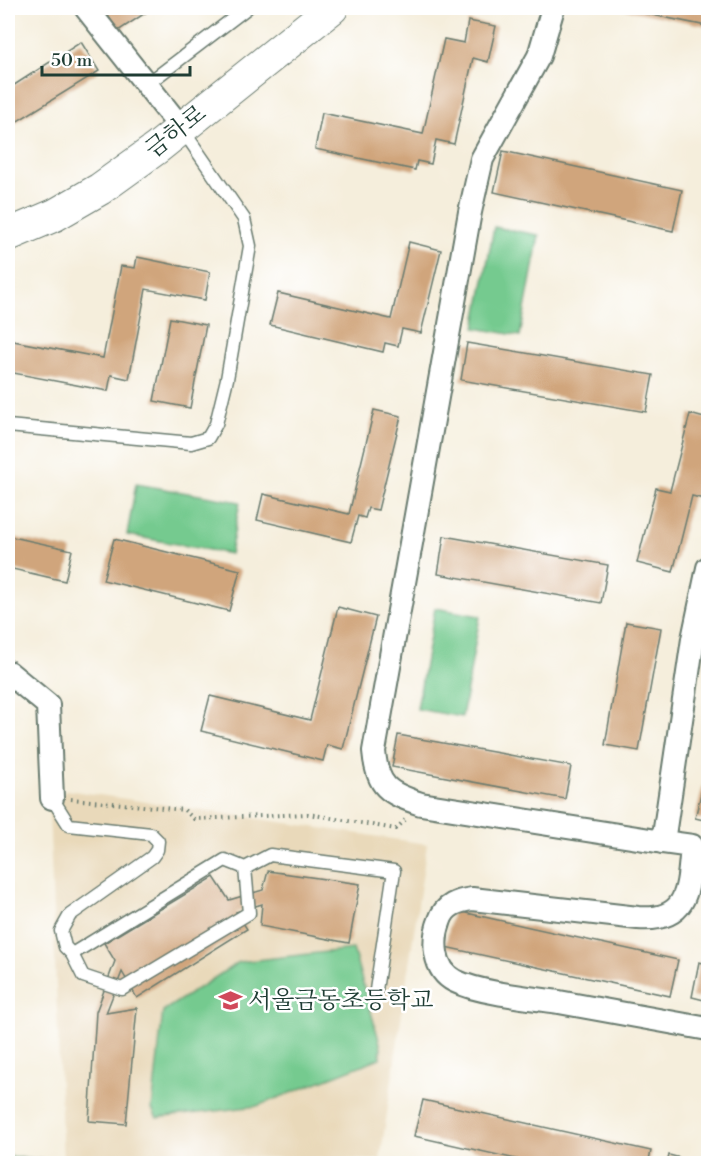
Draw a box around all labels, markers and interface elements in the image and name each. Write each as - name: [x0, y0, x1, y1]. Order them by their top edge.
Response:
- scale bar: [42, 39, 190, 77]
- text: 50 m: [51, 49, 93, 72]
- street label: 금하로: [139, 99, 213, 165]
- place label: 서울금동초등학교: [248, 986, 433, 1016]
- school or university icon: 서울금동초등학교: [217, 988, 243, 1014]

